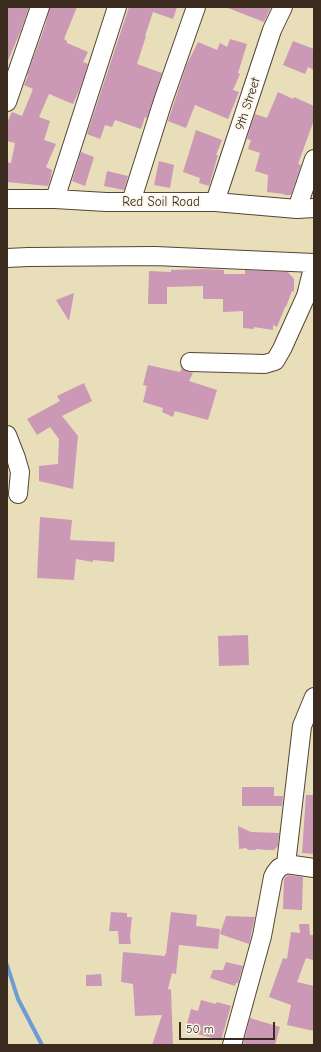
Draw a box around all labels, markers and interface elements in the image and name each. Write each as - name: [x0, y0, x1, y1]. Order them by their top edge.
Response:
- street label: 9th Street: [232, 76, 264, 132]
- street label: Red Soil Road: [122, 194, 200, 210]
- scale bar: [181, 1014, 277, 1040]
- text: 50 m: [186, 1022, 214, 1036]

